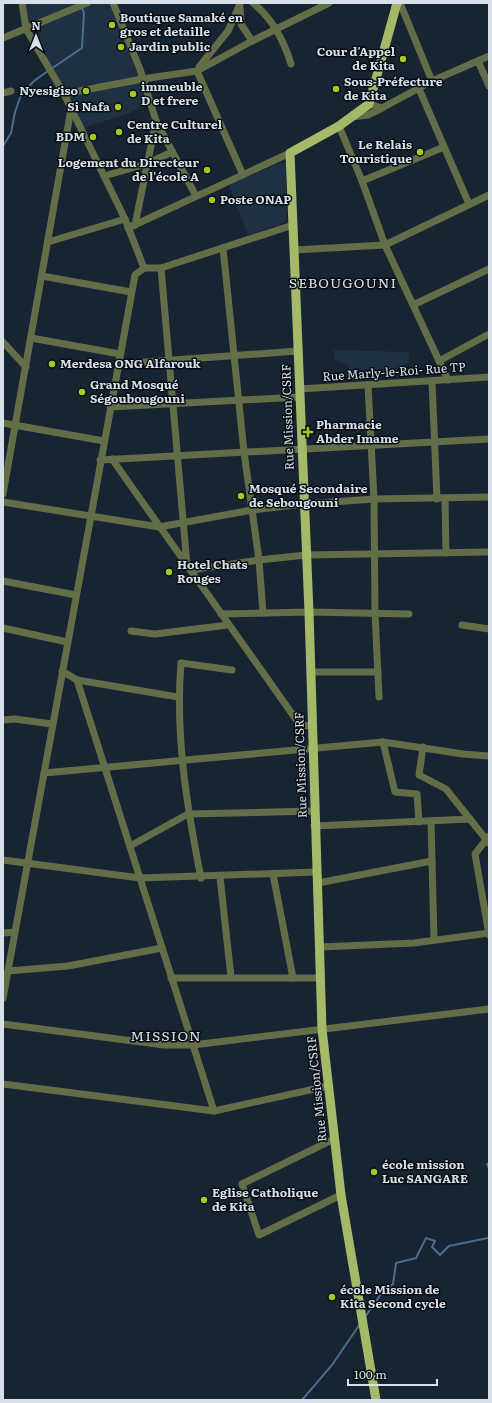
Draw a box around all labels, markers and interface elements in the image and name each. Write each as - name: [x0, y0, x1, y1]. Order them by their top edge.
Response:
- place label: Boutique Samaké en gros et detaille: [120, 8, 244, 40]
- north arrow: [16, 16, 56, 56]
- text: N: [31, 17, 41, 33]
- marker: Boutique Samaké en gros et detaille: [107, 20, 117, 30]
- place label: Jardin public: [129, 37, 211, 55]
- marker: Jardin public: [116, 42, 126, 52]
- place label: Cour d'Appel de Kita: [317, 42, 396, 74]
- marker: Cour d'Appel de Kita: [398, 54, 408, 64]
- place label: Sous-Préfecture de Kita: [344, 72, 443, 104]
- place label: immeuble D et frere: [141, 77, 203, 109]
- place label: Nyesigiso: [19, 81, 79, 99]
- marker: Sous-Préfecture de Kita: [331, 84, 341, 94]
- marker: Nyesigiso: [81, 86, 91, 96]
- marker: immeuble D et frere: [128, 89, 138, 99]
- place label: Si Nafa: [67, 97, 110, 115]
- marker: Si Nafa: [113, 102, 123, 112]
- place label: Centre Culturel de Kita: [127, 115, 223, 147]
- place label: BDM: [56, 127, 85, 145]
- marker: Centre Culturel de Kita: [114, 127, 124, 137]
- marker: BDM: [88, 132, 98, 142]
- place label: Le Relais Touristique: [339, 135, 412, 167]
- marker: Le Relais Touristique: [415, 147, 425, 157]
- place label: Logement du Directeur de l'école A: [58, 153, 199, 185]
- marker: Logement du Directeur de l'école A: [202, 165, 212, 175]
- place label: Poste ONAP: [220, 190, 291, 208]
- marker: Poste ONAP: [207, 195, 217, 205]
- district label: SEBOUGOUNI: [289, 272, 397, 292]
- place label: Merdesa ONG Alfarouk: [60, 354, 202, 372]
- street label: Rue Marly-le-Roi- Rue TP: [322, 357, 466, 385]
- marker: Merdesa ONG Alfarouk: [47, 359, 57, 369]
- street label: Rue Mission/CSRF: [276, 364, 298, 470]
- place label: Grand Mosqué Ségoubougouni: [90, 375, 185, 407]
- marker: Grand Mosqué Ségoubougouni: [77, 387, 87, 397]
- place label: Pharmacie Abder Imame: [316, 415, 399, 447]
- marker: Pharmacie Abder Imame: [303, 427, 313, 437]
- place label: Mosqué Secondaire de Sebougouni: [249, 479, 368, 511]
- marker: Mosqué Secondaire de Sebougouni: [236, 491, 246, 501]
- place label: Hotel Chats Rouges: [177, 555, 247, 587]
- marker: Hotel Chats Rouges: [164, 567, 174, 577]
- street label: Rue Mission/CSRF: [289, 712, 311, 818]
- district label: MISSION: [130, 1025, 202, 1045]
- street label: Rue Mission/CSRF: [302, 1035, 331, 1143]
- place label: école mission Luc SANGARE: [382, 1155, 468, 1187]
- marker: école mission Luc SANGARE: [369, 1167, 379, 1177]
- place label: Eglise Catholique de Kita: [212, 1183, 318, 1215]
- marker: Eglise Catholique de Kita: [199, 1195, 209, 1205]
- place label: école Mission de Kita Second cycle: [340, 1280, 446, 1312]
- marker: école Mission de Kita Second cycle: [327, 1292, 337, 1302]
- scale bar: [348, 1361, 437, 1387]
- text: 100 m: [354, 1365, 387, 1383]

